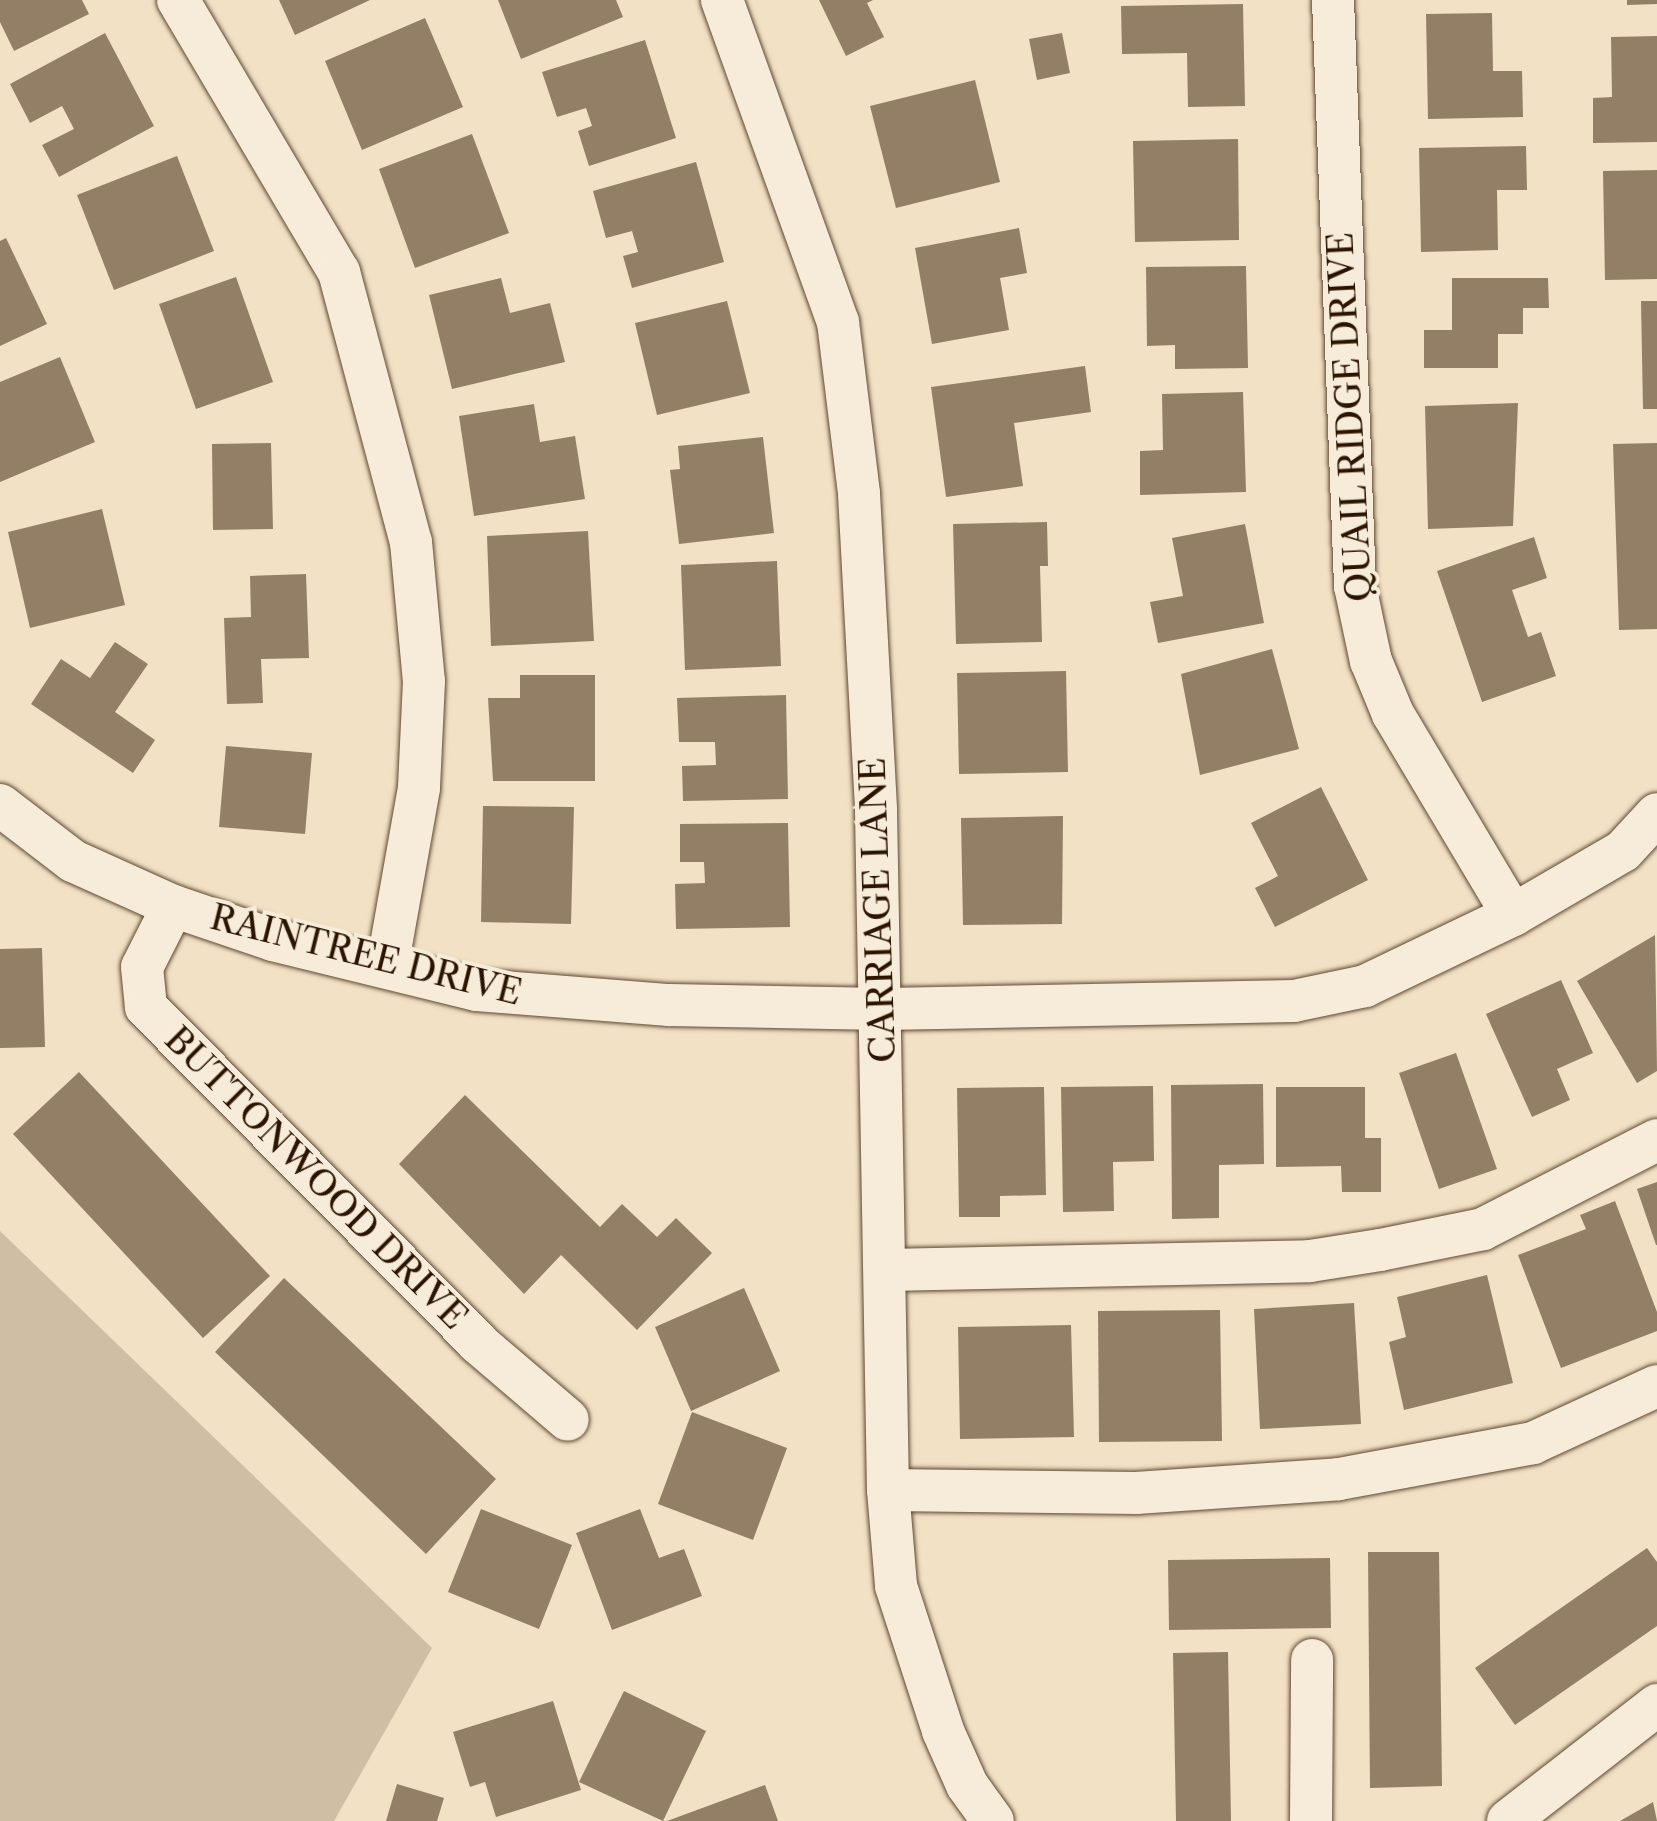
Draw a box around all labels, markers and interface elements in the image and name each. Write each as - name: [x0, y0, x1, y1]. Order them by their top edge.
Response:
- street label: QUAIL RIDGE DRIVE: [1319, 231, 1381, 603]
- street label: CARRIAGE LANE: [852, 757, 904, 1063]
- street label: RAINTREE DRIVE: [206, 896, 526, 1014]
- street label: BUTTONWOOD DRIVE: [156, 1018, 476, 1338]

